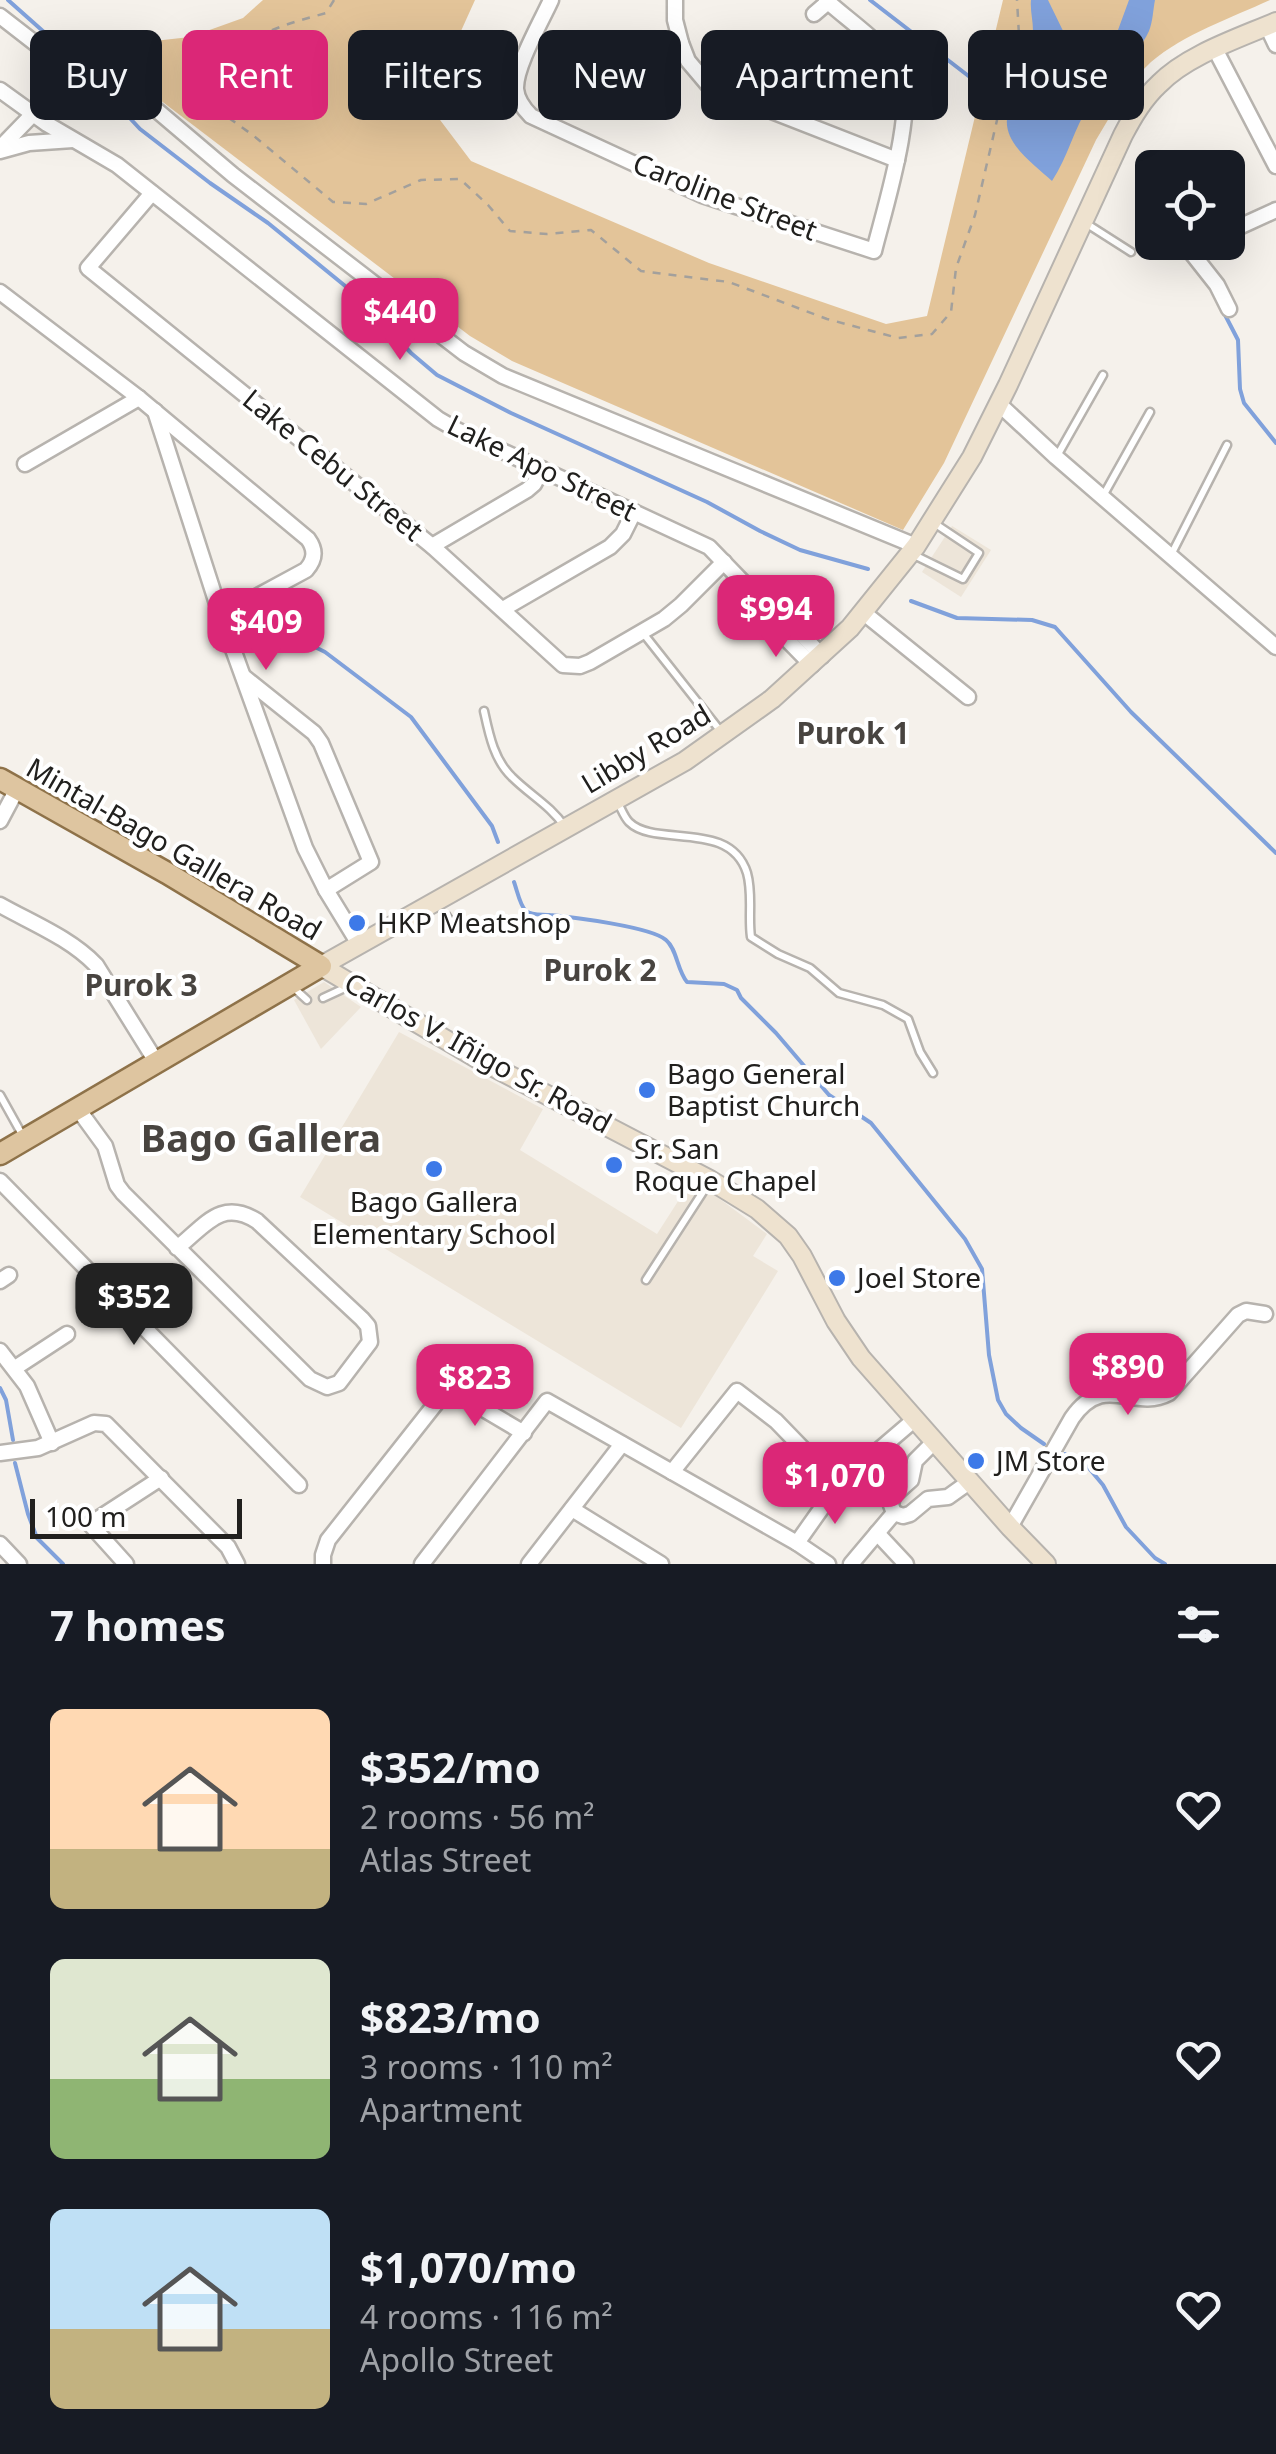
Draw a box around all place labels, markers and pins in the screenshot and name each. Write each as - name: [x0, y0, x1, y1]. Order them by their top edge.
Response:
- pin: $440: [341, 278, 459, 363]
- pin: $994: [717, 575, 835, 660]
- pin: $409: [207, 588, 325, 673]
- place label: HKP Meatshop: [377, 903, 571, 941]
- marker: HKP Meatshop: [346, 912, 368, 934]
- place label: Bago General Baptist Church: [667, 1054, 860, 1124]
- marker: Bago General Baptist Church: [636, 1079, 658, 1101]
- place label: Sr. San Roque Chapel: [634, 1129, 817, 1199]
- marker: Sr. San Roque Chapel: [603, 1154, 625, 1176]
- marker: Bago Gallera Elementary School: [423, 1158, 445, 1180]
- place label: Bago Gallera Elementary School: [312, 1182, 556, 1252]
- place label: Joel Store: [854, 1258, 981, 1296]
- pin: $352: [75, 1263, 193, 1348]
- marker: Joel Store: [826, 1267, 848, 1289]
- pin: $890: [1069, 1333, 1187, 1418]
- pin: $823: [416, 1344, 534, 1429]
- place label: JM Store: [993, 1441, 1106, 1479]
- pin: $1,070: [754, 1442, 916, 1527]
- marker: JM Store: [965, 1450, 987, 1472]

